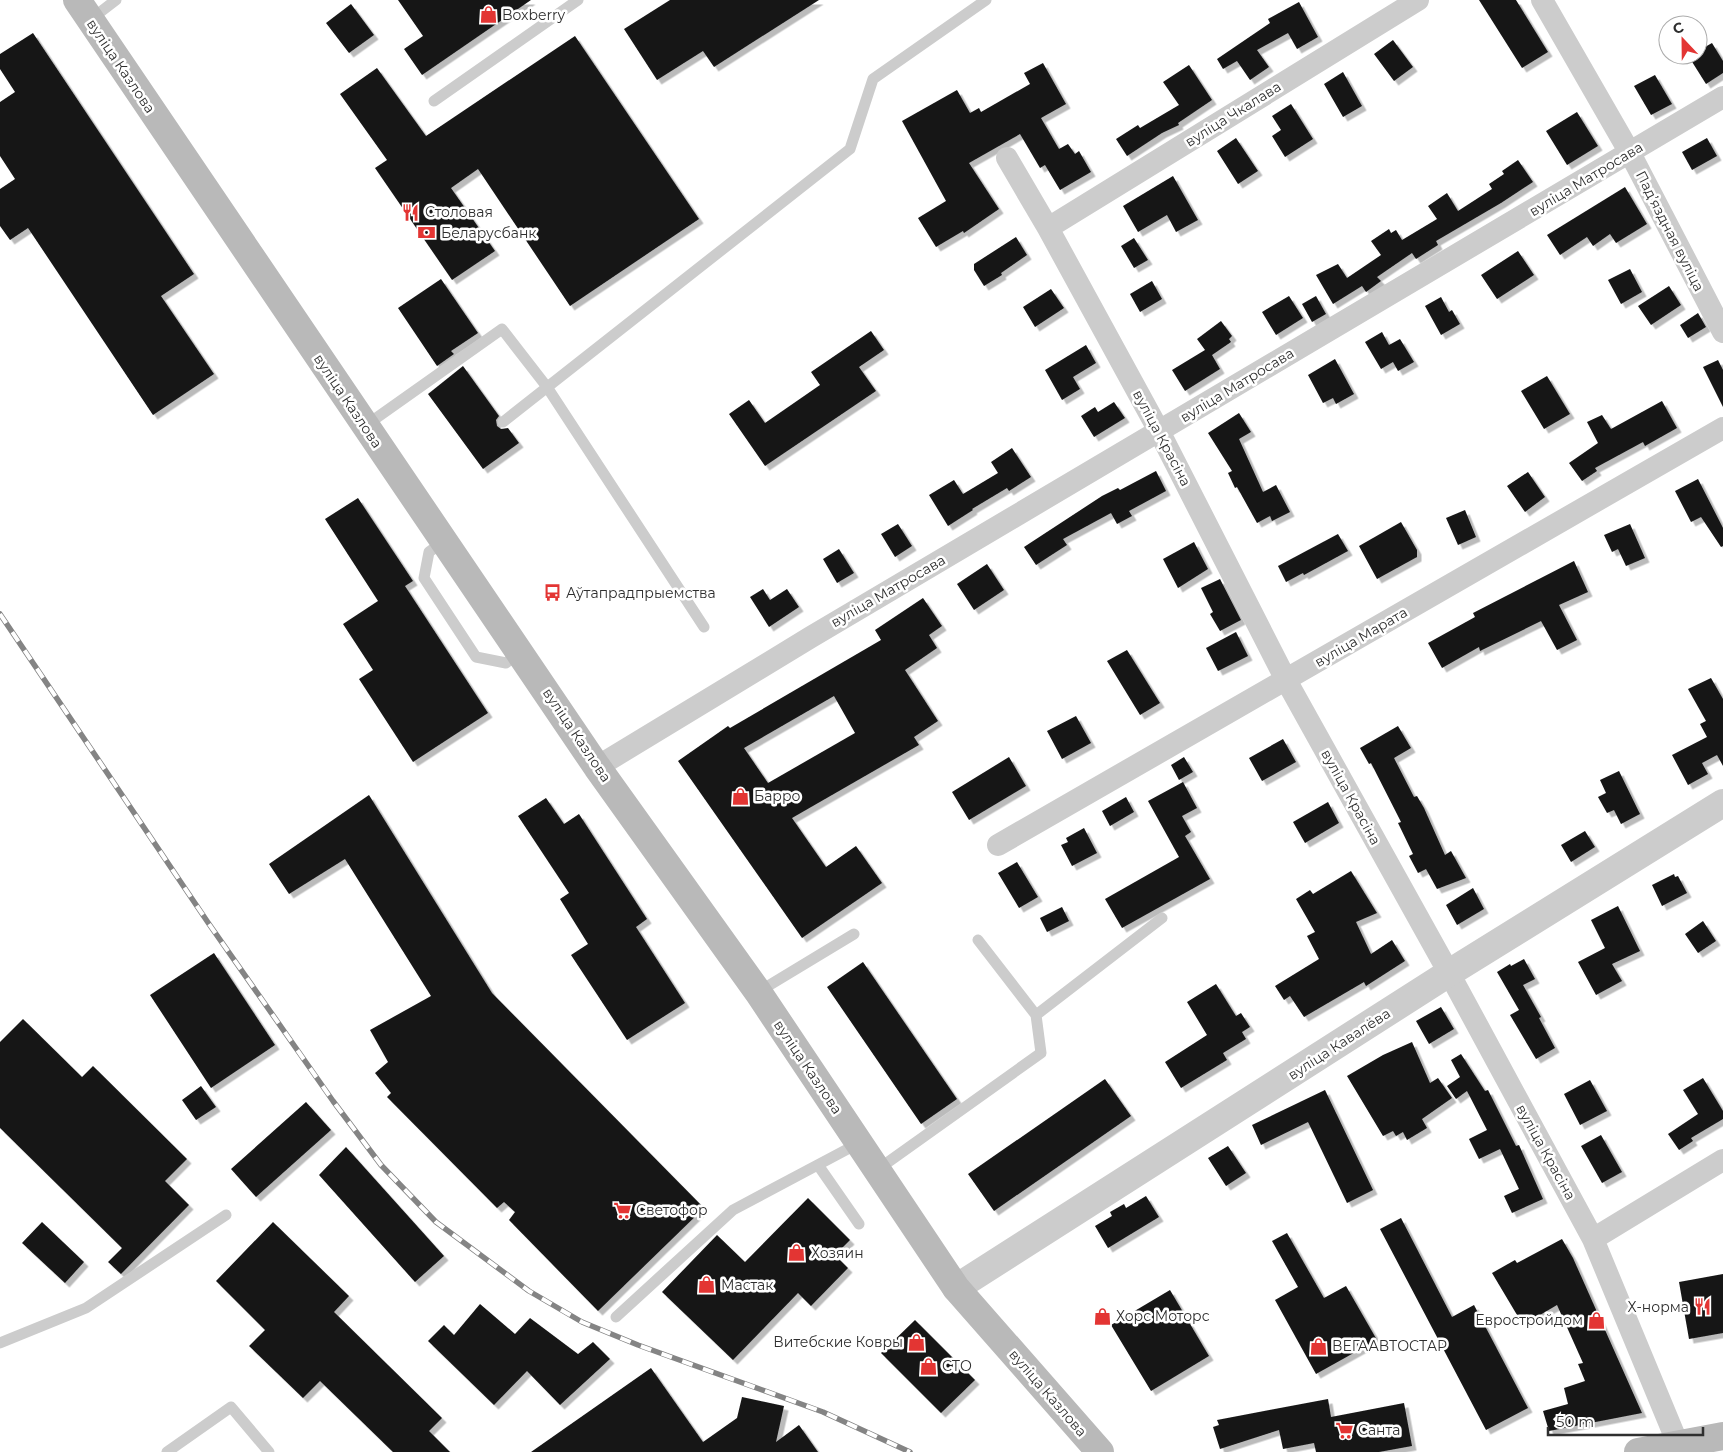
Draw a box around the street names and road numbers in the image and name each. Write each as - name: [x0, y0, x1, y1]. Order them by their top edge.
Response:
- street label: вуліца Казлова: [83, 15, 159, 117]
- street label: вуліца Чкалава: [1182, 77, 1284, 151]
- street label: вуліца Матросава: [1526, 138, 1646, 220]
- street label: Падʼяздная вуліца: [1632, 168, 1708, 294]
- street label: вуліца Матросава: [1177, 344, 1297, 426]
- street label: вуліца Казлова: [310, 350, 386, 452]
- street label: вуліца Красіна: [1129, 387, 1195, 489]
- street label: вуліца Матросава: [827, 551, 949, 631]
- street label: вуліца Марата: [1311, 603, 1411, 671]
- street label: вуліца Казлова: [539, 684, 615, 786]
- street label: вуліца Красіна: [1317, 746, 1385, 848]
- street label: вуліца Кавалёва: [1284, 1004, 1394, 1084]
- street label: вуліца Казлова: [770, 1016, 846, 1118]
- street label: вуліца Красіна: [1512, 1101, 1580, 1203]
- street label: вуліца Казлова: [1005, 1346, 1091, 1440]

